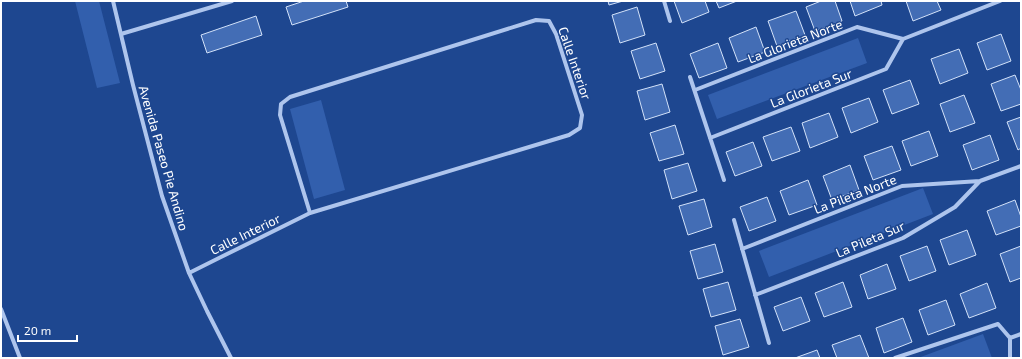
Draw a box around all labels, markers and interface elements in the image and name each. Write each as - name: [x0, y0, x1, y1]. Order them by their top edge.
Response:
- street label: La Glorieta Norte: [745, 16, 845, 66]
- street label: Calle Interior: [555, 24, 595, 102]
- street label: La Glorieta Sur: [768, 65, 854, 111]
- street label: Avenida Paseo Pie Andino: [136, 84, 192, 232]
- street label: La Pileta Norte: [811, 171, 899, 217]
- street label: Calle Interior: [207, 210, 283, 258]
- street label: La Pileta Sur: [833, 217, 907, 261]
- scale bar: [18, 317, 77, 343]
- text: 20 m: [24, 323, 51, 337]

